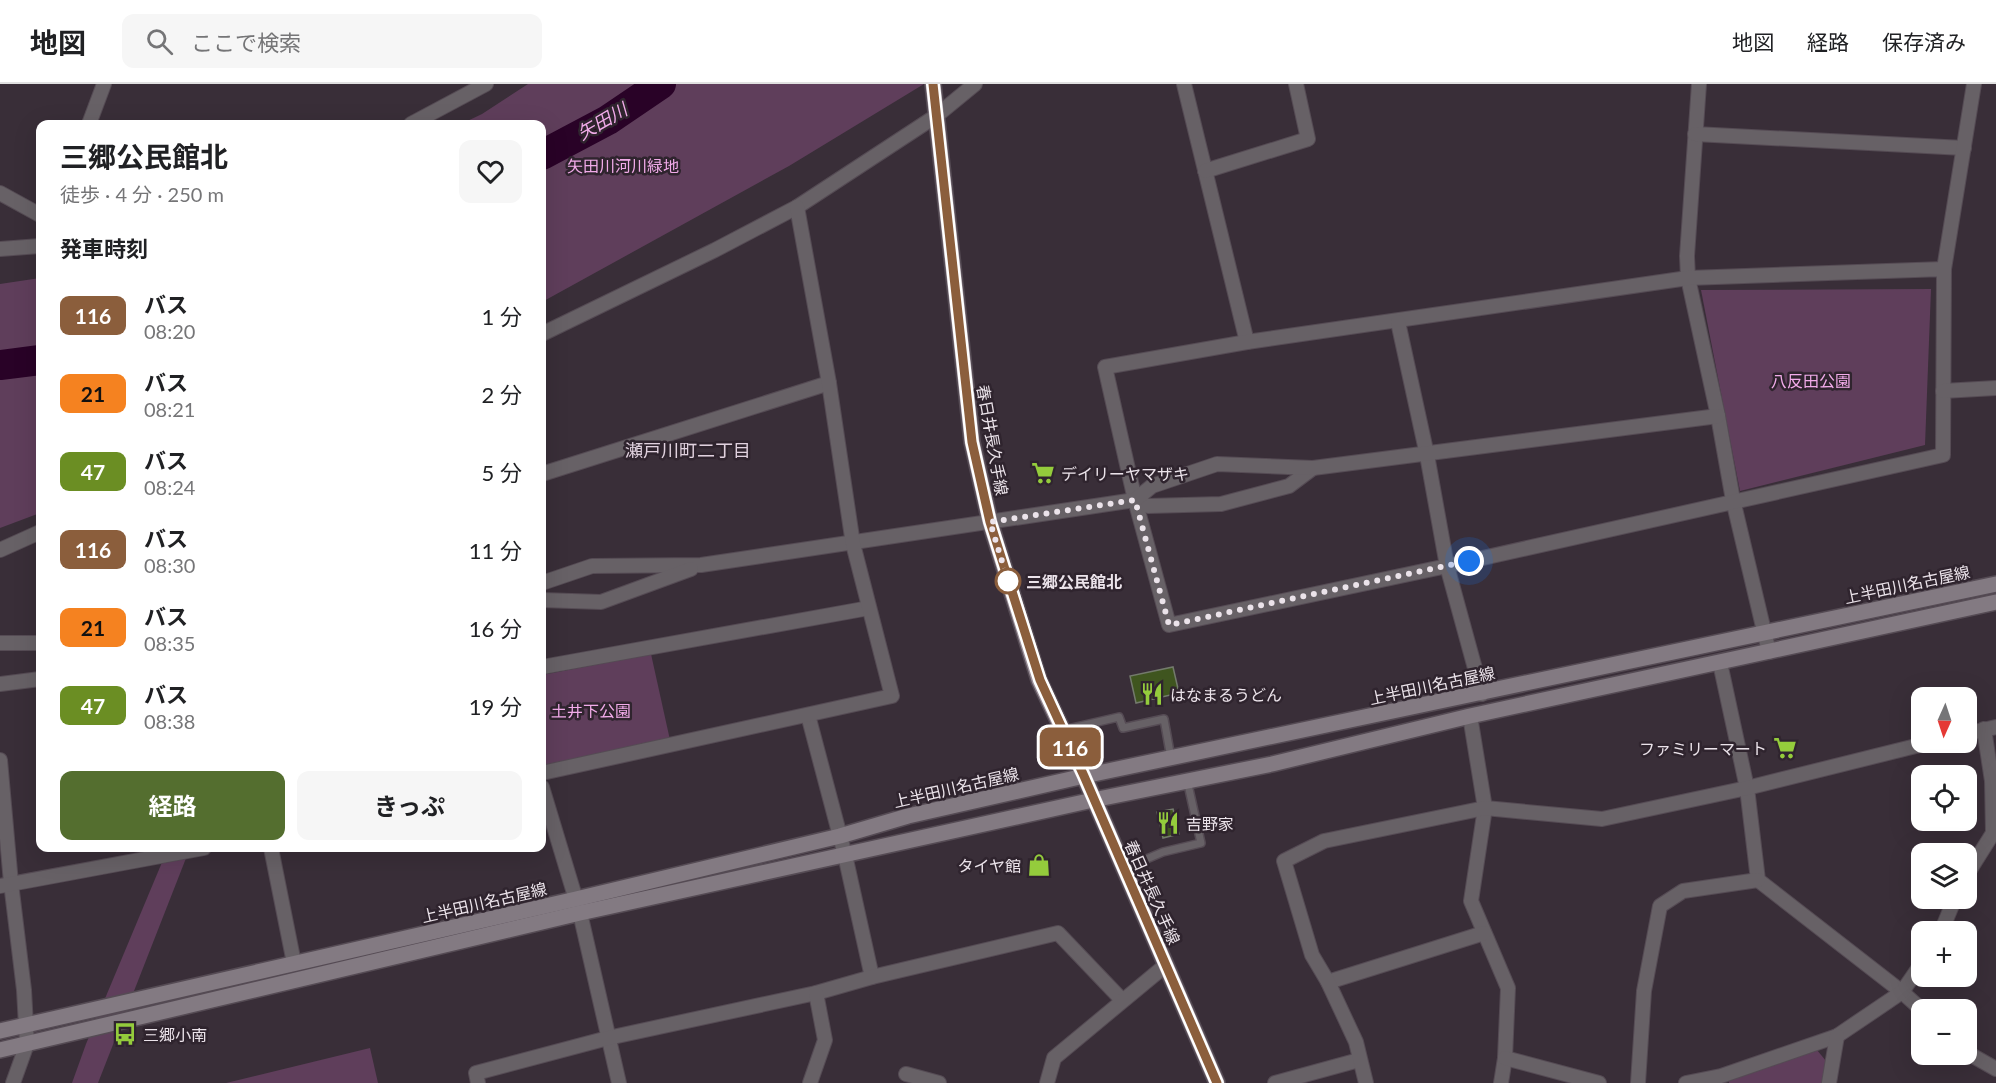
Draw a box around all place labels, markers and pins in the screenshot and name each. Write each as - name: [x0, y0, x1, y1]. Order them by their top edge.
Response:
- supermarket icon: デイリーヤマザキ: [1030, 460, 1056, 486]
- place label: デイリーヤマザキ: [1061, 464, 1189, 483]
- marker: 三郷公民館北: [995, 568, 1021, 594]
- place label: 三郷公民館北: [1026, 572, 1122, 591]
- restaurant icon: はなまるうどん: [1139, 681, 1165, 707]
- place label: はなまるうどん: [1170, 685, 1282, 704]
- supermarket icon: ファミリーマート: [1772, 735, 1798, 761]
- place label: ファミリーマート: [1639, 739, 1767, 758]
- restaurant icon: 吉野家: [1155, 810, 1181, 836]
- place label: 吉野家: [1186, 814, 1234, 833]
- shop icon: タイヤ館: [1026, 852, 1052, 878]
- place label: タイヤ館: [957, 856, 1021, 875]
- bus stop icon: 三郷小南: [112, 1021, 138, 1047]
- place label: 三郷小南: [143, 1025, 207, 1044]

